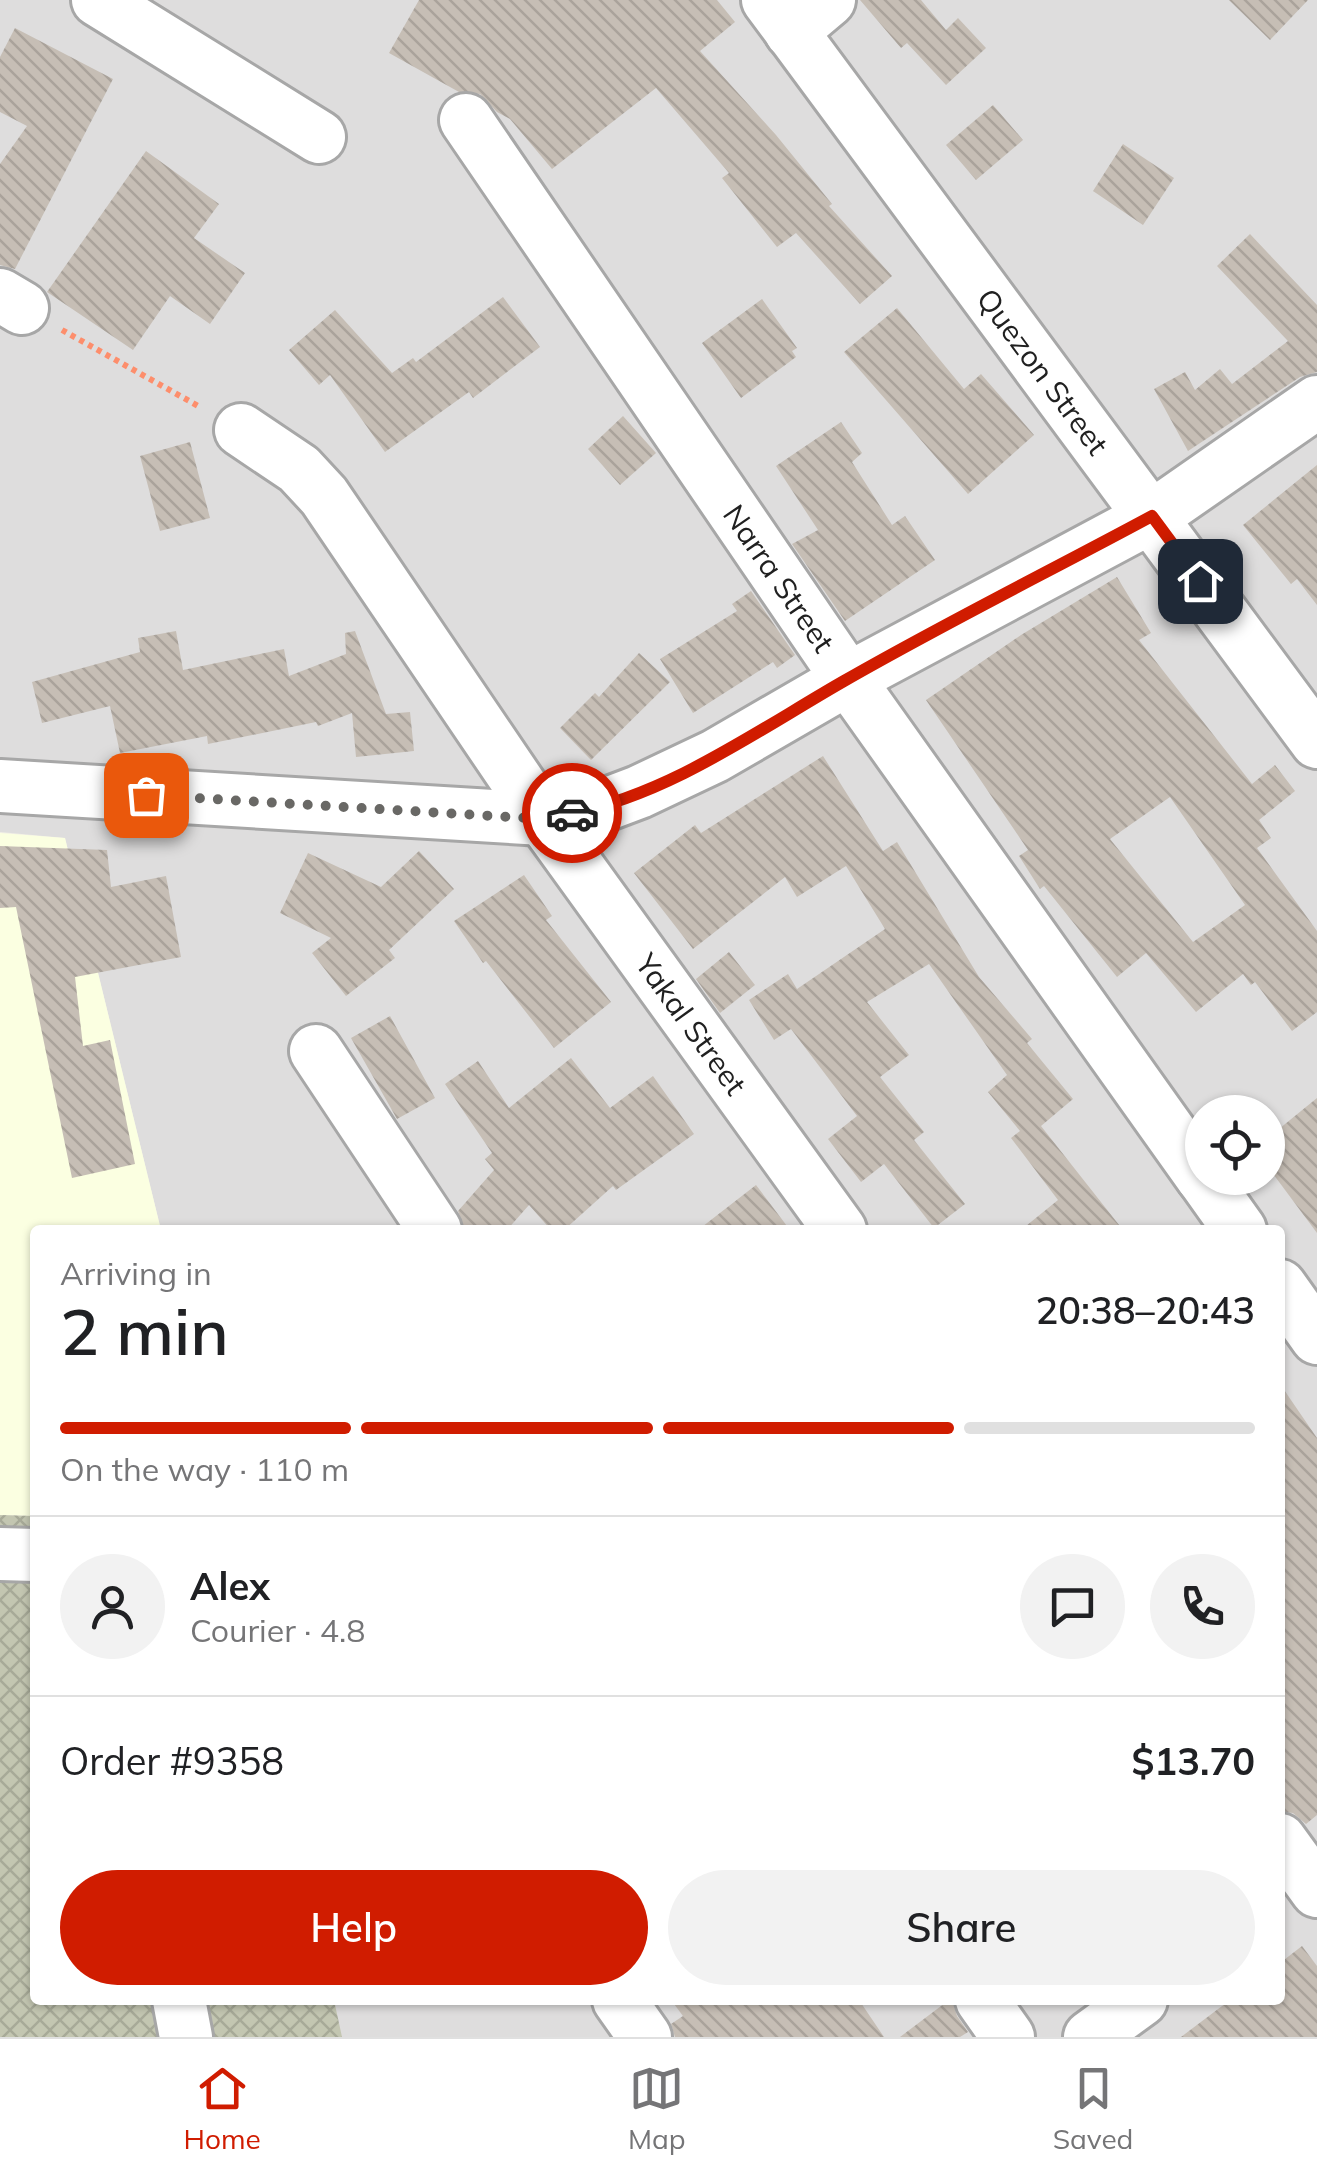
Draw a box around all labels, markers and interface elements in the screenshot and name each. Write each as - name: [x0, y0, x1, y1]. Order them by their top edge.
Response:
- street label: Quezon Street: [969, 281, 1117, 462]
- street label: Narra Street: [715, 497, 843, 659]
- pin: [1158, 539, 1243, 624]
- icon: home: [1173, 554, 1228, 609]
- pin: [104, 753, 189, 838]
- courier: [522, 763, 622, 863]
- icon: bag: [119, 768, 174, 823]
- icon: car: [545, 786, 600, 841]
- street label: Yakal Street: [627, 945, 755, 1102]
- map controls: [1185, 1095, 1285, 1195]
- button: locate: [1185, 1095, 1285, 1195]
- text: Arriving in: [60, 1253, 212, 1293]
- text: 20:38–20:43: [1035, 1286, 1255, 1334]
- text: 2 min: [60, 1290, 229, 1371]
- text: On the way · 110 m: [60, 1449, 349, 1489]
- button: person: [60, 1554, 165, 1659]
- button: chat: [1020, 1554, 1125, 1659]
- button: phone: [1150, 1554, 1255, 1659]
- text: Alex: [190, 1562, 270, 1610]
- text: Courier · 4.8: [190, 1610, 366, 1650]
- text: Order #9358: [60, 1737, 284, 1785]
- text: $13.70: [1132, 1737, 1255, 1785]
- button: Help: [60, 1870, 648, 1985]
- button: Share: [668, 1870, 1255, 1985]
- tab: Home: [184, 2061, 261, 2156]
- tab: Map: [628, 2061, 686, 2156]
- tab: Saved: [1053, 2061, 1133, 2156]

